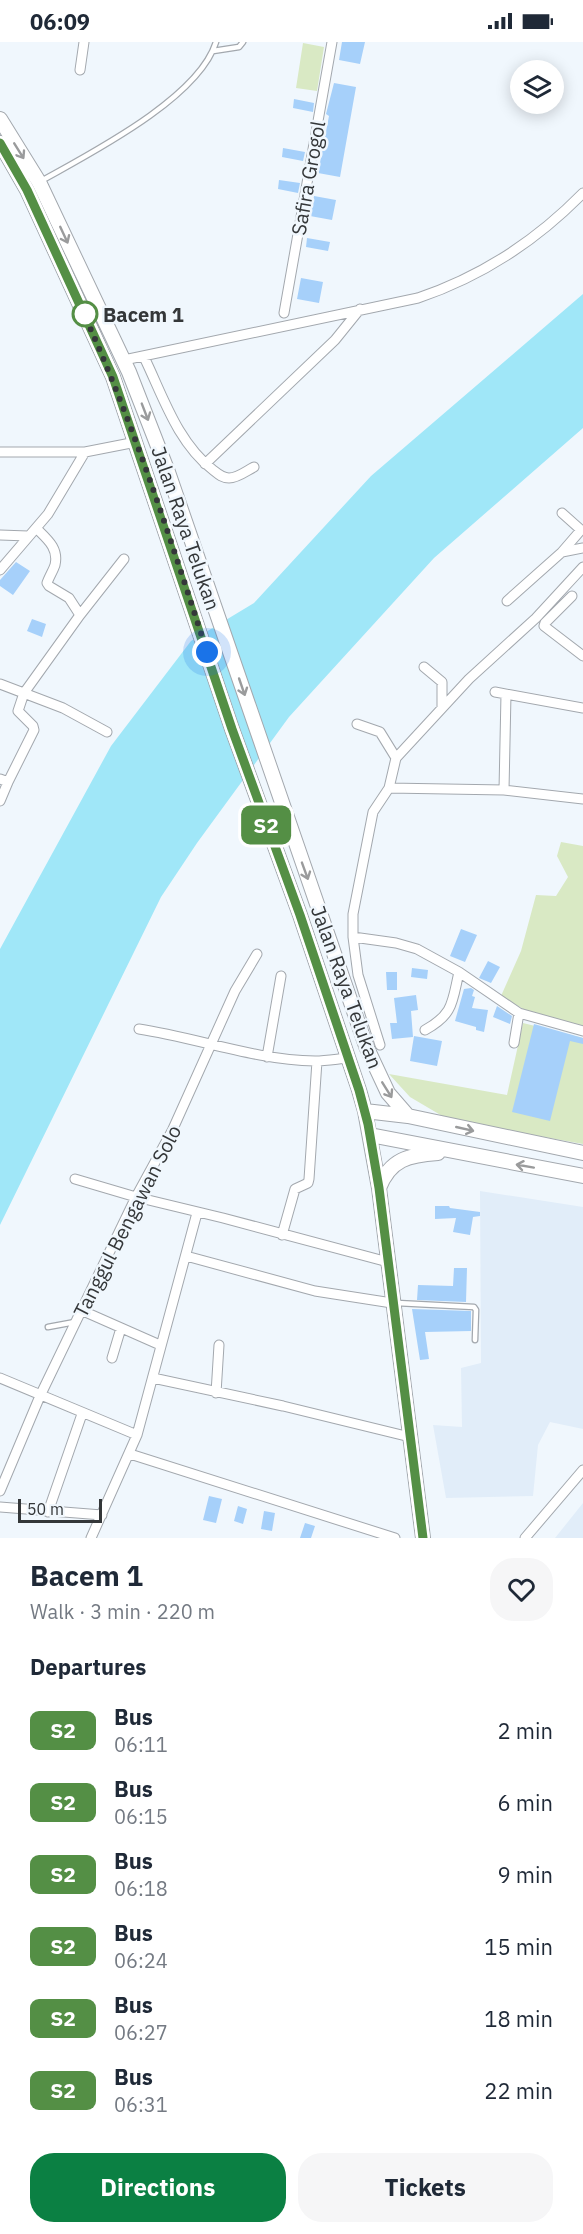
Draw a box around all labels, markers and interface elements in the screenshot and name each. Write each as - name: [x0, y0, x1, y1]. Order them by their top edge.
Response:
- text: 06:09: [30, 7, 90, 36]
- map controls: [510, 60, 564, 114]
- button: layers: [510, 60, 564, 114]
- street label: Safira Grogol: [285, 119, 331, 237]
- one-way arrow: [14, 142, 26, 159]
- one-way arrow: [58, 226, 70, 244]
- marker: Bacem 1: [72, 301, 98, 327]
- place label: Bacem 1: [103, 301, 184, 328]
- one-way arrow: [140, 403, 151, 421]
- street label: Jalan Raya Telukan: [145, 442, 227, 614]
- your location: [192, 637, 222, 667]
- one-way arrow: [237, 677, 248, 695]
- line badge: S2: [239, 806, 293, 844]
- text: S2: [253, 811, 279, 839]
- one-way arrow: [300, 861, 311, 880]
- street label: Jalan Raya Telukan: [305, 902, 389, 1072]
- one-way arrow: [382, 1081, 394, 1098]
- street label: Tanggul Bengawan Solo: [67, 1120, 187, 1322]
- one-way arrow: [455, 1124, 475, 1135]
- one-way arrow: [516, 1160, 536, 1171]
- scale bar: [18, 1496, 102, 1524]
- text: 50 m: [27, 1499, 64, 1519]
- text: Bacem 1: [30, 1557, 143, 1594]
- button: heart: [490, 1558, 553, 1621]
- text: Walk · 3 min · 220 m: [30, 1598, 215, 1625]
- text: Departures: [30, 1652, 146, 1681]
- text: Bus: [114, 1702, 153, 1731]
- text: S2: [50, 1716, 76, 1744]
- text: 2 min: [497, 1716, 553, 1745]
- text: 06:11: [114, 1731, 168, 1758]
- text: Bus: [114, 1774, 153, 1803]
- text: S2: [50, 1788, 76, 1816]
- text: 6 min: [497, 1788, 553, 1817]
- text: 06:15: [114, 1803, 168, 1830]
- text: Bus: [114, 1846, 153, 1875]
- text: S2: [50, 1860, 76, 1888]
- text: 9 min: [497, 1860, 553, 1889]
- text: 06:18: [114, 1875, 168, 1902]
- text: Bus: [114, 1918, 153, 1947]
- text: S2: [50, 1932, 76, 1960]
- text: 15 min: [484, 1932, 553, 1961]
- text: 06:24: [114, 1947, 168, 1974]
- text: Bus: [114, 1990, 153, 2019]
- text: S2: [50, 2004, 76, 2032]
- text: 18 min: [484, 2004, 553, 2033]
- text: 06:27: [114, 2019, 168, 2046]
- text: Bus: [114, 2062, 153, 2091]
- text: S2: [50, 2076, 76, 2104]
- text: 22 min: [484, 2076, 553, 2105]
- text: 06:31: [114, 2091, 168, 2118]
- button: Directions: [30, 2153, 286, 2222]
- button: Tickets: [298, 2153, 553, 2222]

